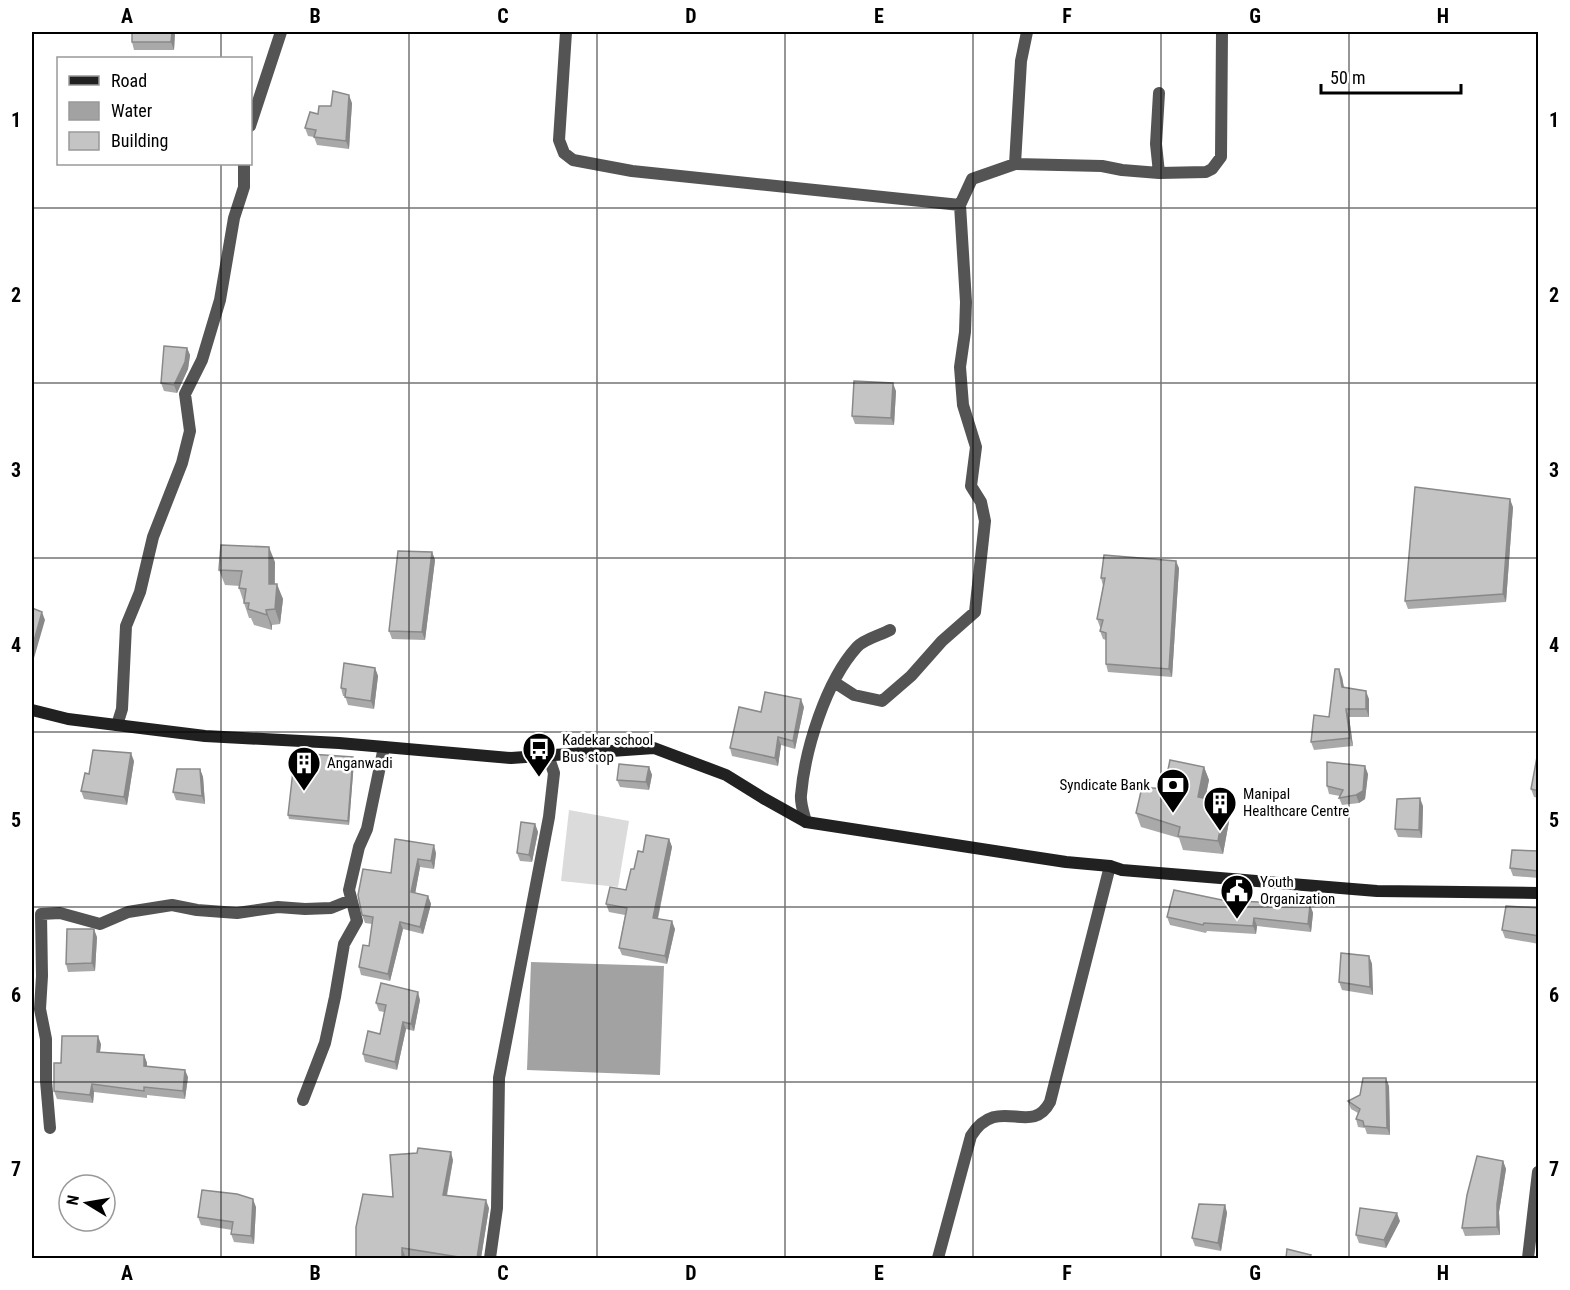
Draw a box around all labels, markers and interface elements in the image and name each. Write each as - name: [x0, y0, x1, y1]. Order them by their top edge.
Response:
- text: A: [121, 4, 133, 28]
- text: B: [309, 4, 321, 28]
- text: C: [497, 4, 509, 28]
- text: D: [685, 4, 697, 28]
- text: E: [874, 4, 884, 28]
- text: F: [1062, 4, 1072, 28]
- text: G: [1249, 4, 1261, 28]
- text: H: [1437, 4, 1449, 28]
- legend: [57, 57, 252, 165]
- scale bar: [1321, 57, 1460, 95]
- text: 50 m: [1330, 67, 1365, 88]
- text: Road: [111, 70, 147, 91]
- text: Water: [111, 100, 153, 121]
- text: 1: [11, 108, 21, 132]
- text: 1: [1549, 108, 1559, 132]
- text: Building: [111, 130, 168, 151]
- text: 2: [11, 283, 21, 307]
- text: 2: [1549, 283, 1559, 307]
- text: 3: [11, 458, 21, 482]
- text: 3: [1549, 458, 1559, 482]
- text: 4: [11, 633, 21, 657]
- text: 4: [1549, 633, 1559, 657]
- bus stop icon: Kadekar school Bus stop: [521, 731, 557, 778]
- place label: Kadekar school Bus stop: [562, 731, 653, 766]
- building icon: Anganwadi: [286, 745, 322, 792]
- place label: Anganwadi: [327, 754, 393, 772]
- bank icon: Syndicate Bank: [1155, 767, 1191, 814]
- place label: Syndicate Bank: [1059, 776, 1150, 794]
- building icon: Manipal Healthcare Centre: [1202, 785, 1238, 832]
- place label: Manipal Healthcare Centre: [1243, 785, 1349, 820]
- text: 5: [11, 808, 21, 832]
- text: 5: [1549, 808, 1559, 832]
- public building icon: Youth Organization: [1219, 873, 1255, 920]
- place label: Youth Organization: [1260, 873, 1335, 908]
- text: 6: [11, 983, 21, 1007]
- text: 6: [1549, 983, 1559, 1007]
- text: 7: [11, 1157, 21, 1181]
- text: 7: [1549, 1157, 1559, 1181]
- north arrow: [57, 1173, 117, 1233]
- text: N: [63, 1194, 83, 1207]
- text: A: [121, 1261, 133, 1285]
- text: B: [309, 1261, 321, 1285]
- text: C: [497, 1261, 509, 1285]
- text: D: [685, 1261, 697, 1285]
- text: E: [874, 1261, 884, 1285]
- text: F: [1062, 1261, 1072, 1285]
- text: G: [1249, 1261, 1261, 1285]
- text: H: [1437, 1261, 1449, 1285]

